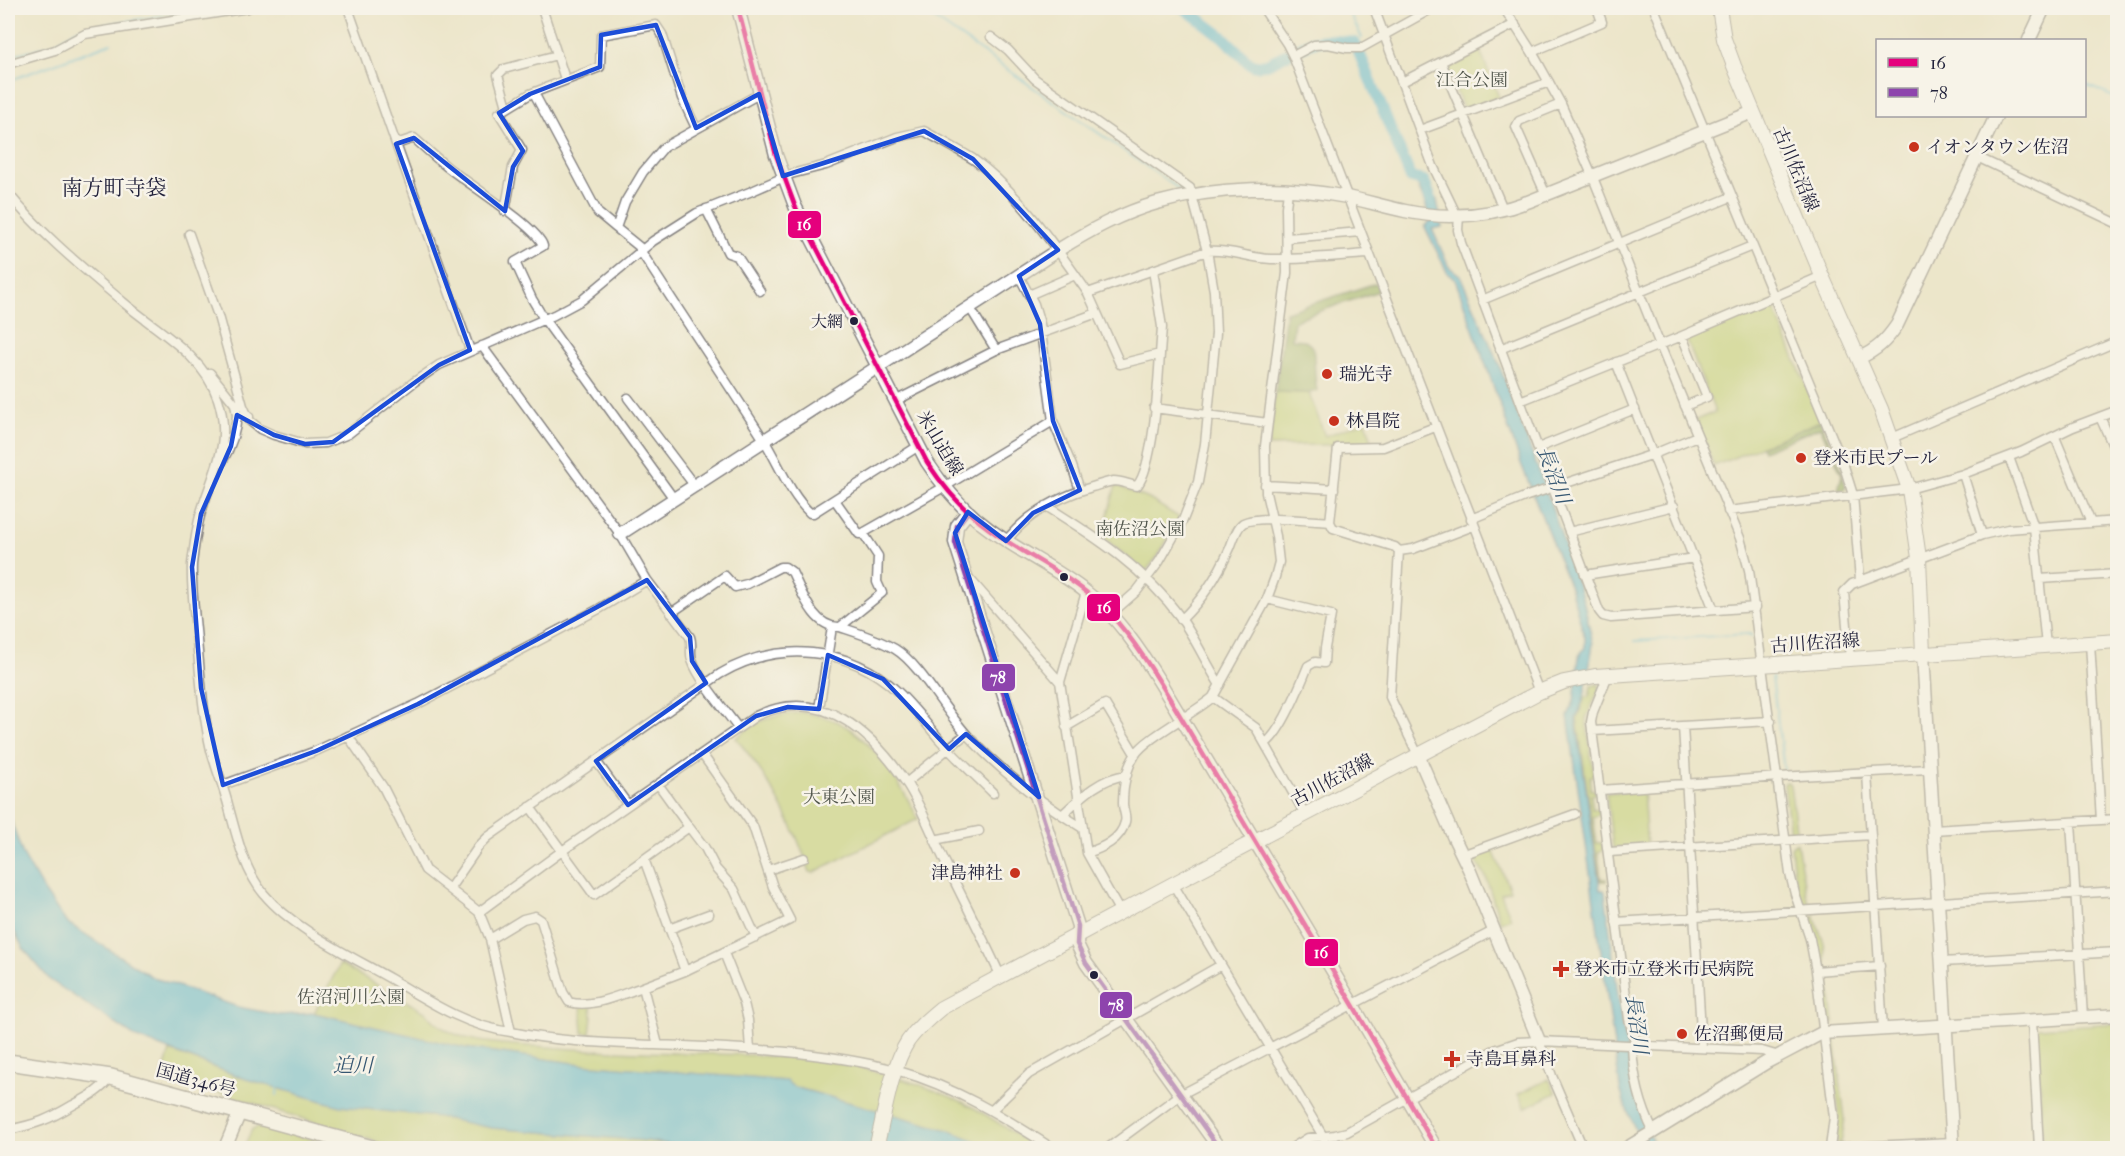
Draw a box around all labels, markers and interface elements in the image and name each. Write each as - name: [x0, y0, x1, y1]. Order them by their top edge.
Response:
- legend: [1876, 39, 2086, 117]
- text: 16: [1930, 53, 1946, 74]
- park label: 江合公園: [1436, 70, 1508, 91]
- text: 78: [1930, 83, 1948, 104]
- street label: 古川佐沼線: [1768, 124, 1823, 215]
- place label: イオンタウン佐沼: [1926, 137, 2069, 158]
- marker: イオンタウン佐沼: [1907, 140, 1921, 154]
- district label: 南方町寺袋: [62, 176, 167, 200]
- line badge: 16: [787, 210, 822, 239]
- text: 16: [797, 215, 811, 234]
- place label: 大網: [811, 312, 843, 331]
- marker: 大網: [848, 315, 860, 327]
- place label: 瑞光寺: [1339, 364, 1393, 385]
- marker: 瑞光寺: [1320, 367, 1334, 381]
- street label: 米山迫線: [912, 407, 967, 480]
- place label: 林昌院: [1346, 411, 1400, 432]
- marker: 林昌院: [1327, 414, 1341, 428]
- water label: 長沼川: [1532, 443, 1576, 509]
- place label: 登米市民プール: [1813, 448, 1938, 469]
- marker: 登米市民プール: [1794, 451, 1808, 465]
- park label: 南佐沼公園: [1095, 519, 1185, 540]
- unlabelled marker: [1058, 571, 1070, 583]
- line badge: 16: [1086, 593, 1121, 622]
- text: 16: [1097, 598, 1111, 617]
- street label: 古川佐沼線: [1769, 630, 1861, 657]
- line badge: 78: [981, 663, 1016, 692]
- text: 78: [989, 668, 1006, 687]
- street label: 古川佐沼線: [1288, 750, 1377, 811]
- park label: 大東公園: [803, 787, 875, 808]
- place label: 津島神社: [931, 863, 1003, 884]
- marker: 津島神社: [1008, 866, 1022, 880]
- line badge: 16: [1304, 938, 1339, 967]
- text: 16: [1314, 943, 1328, 962]
- place label: 登米市立登米市民病院: [1574, 959, 1754, 980]
- marker: 登米市立登米市民病院: [1552, 960, 1570, 978]
- unlabelled marker: [1088, 969, 1100, 981]
- park label: 佐沼河川公園: [297, 987, 405, 1008]
- line badge: 78: [1099, 991, 1133, 1019]
- water label: 長沼川: [1621, 993, 1652, 1057]
- text: 78: [1107, 996, 1124, 1015]
- place label: 佐沼郵便局: [1694, 1024, 1784, 1045]
- marker: 佐沼郵便局: [1675, 1027, 1689, 1041]
- place label: 寺島耳鼻科: [1466, 1049, 1556, 1070]
- marker: 寺島耳鼻科: [1443, 1050, 1461, 1068]
- water label: 迫川: [333, 1054, 375, 1077]
- street label: 国道346号: [154, 1060, 238, 1101]

